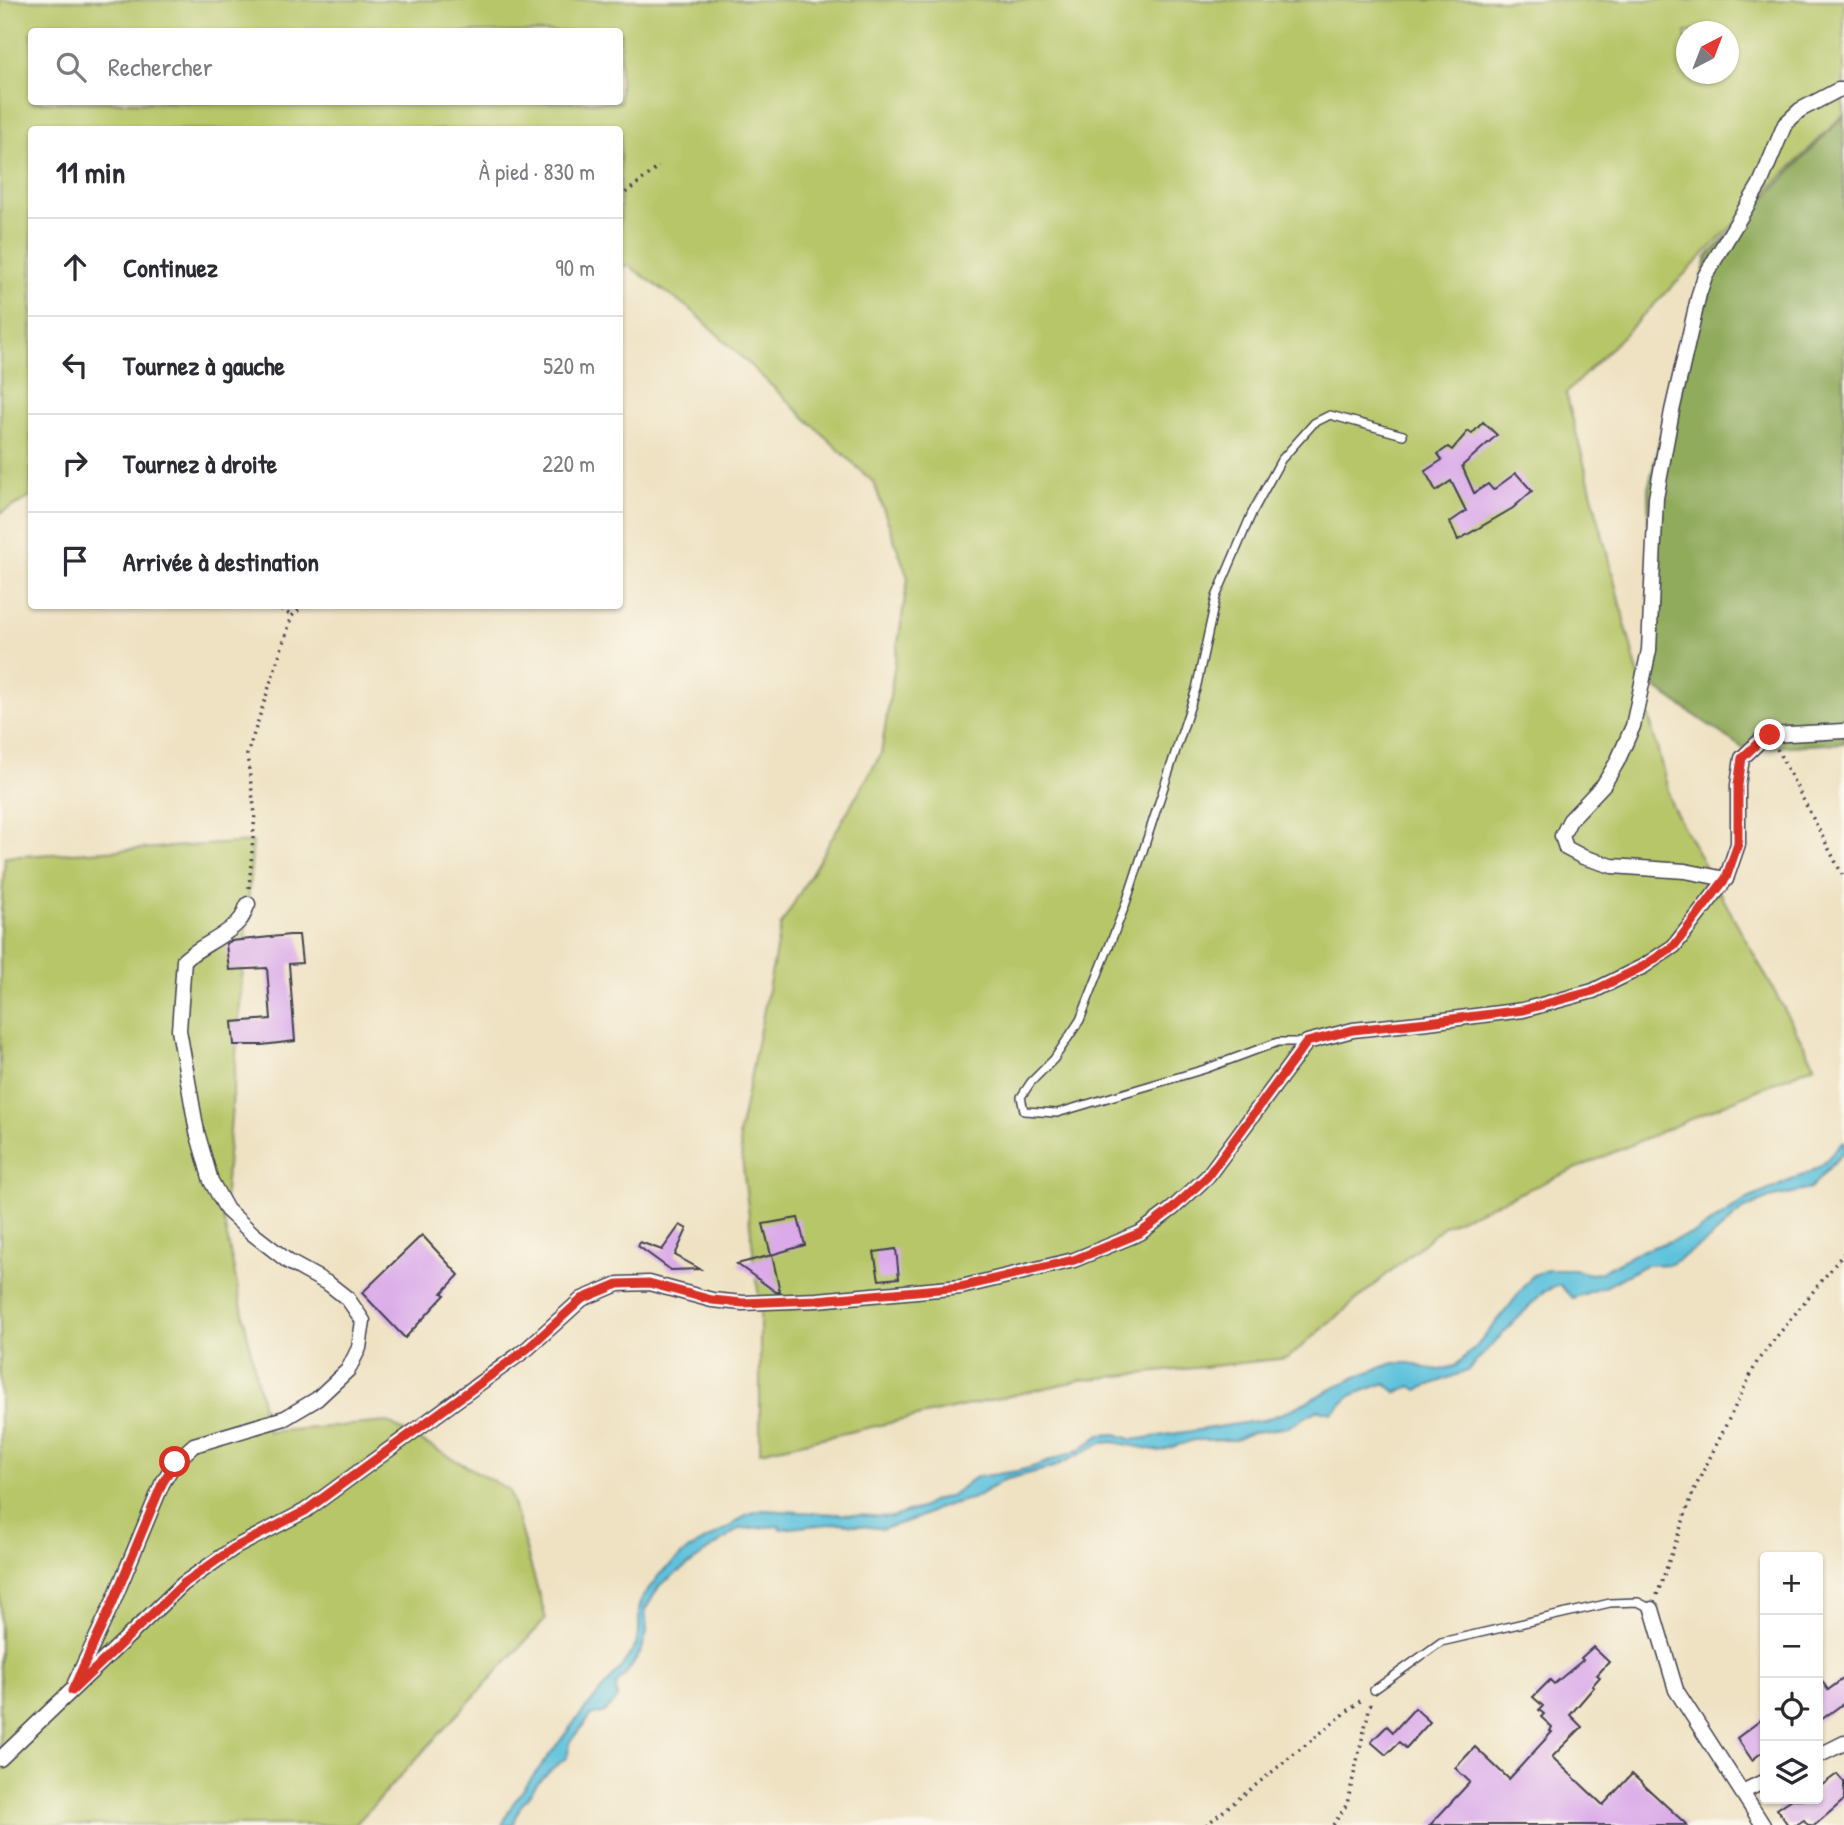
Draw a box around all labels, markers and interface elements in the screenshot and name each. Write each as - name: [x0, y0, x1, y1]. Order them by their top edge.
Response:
- north arrow: [1676, 21, 1739, 84]
- search box: [28, 28, 623, 105]
- icon: search: [52, 48, 90, 86]
- text: Rechercher: [108, 49, 213, 84]
- text: 11 min: [56, 152, 125, 192]
- text: À pied · 830 m: [479, 156, 595, 187]
- icon: ahead: [56, 248, 94, 286]
- text: Continuez: [123, 250, 218, 285]
- text: 90 m: [555, 252, 595, 283]
- icon: left: [56, 346, 94, 384]
- text: Tournez à gauche: [123, 348, 285, 383]
- text: 520 m: [543, 350, 595, 381]
- icon: right: [56, 444, 94, 482]
- text: Tournez à droite: [123, 446, 277, 481]
- text: 220 m: [542, 448, 595, 479]
- icon: arrive: [56, 542, 94, 580]
- text: Arrivée à destination: [123, 544, 319, 579]
- route end: [1754, 719, 1785, 750]
- route start: [159, 1446, 190, 1477]
- map controls: [1760, 1552, 1823, 1804]
- button: +: [1760, 1552, 1823, 1615]
- button: −: [1760, 1615, 1823, 1678]
- button: locate: [1760, 1678, 1823, 1741]
- button: layers: [1760, 1741, 1823, 1804]

